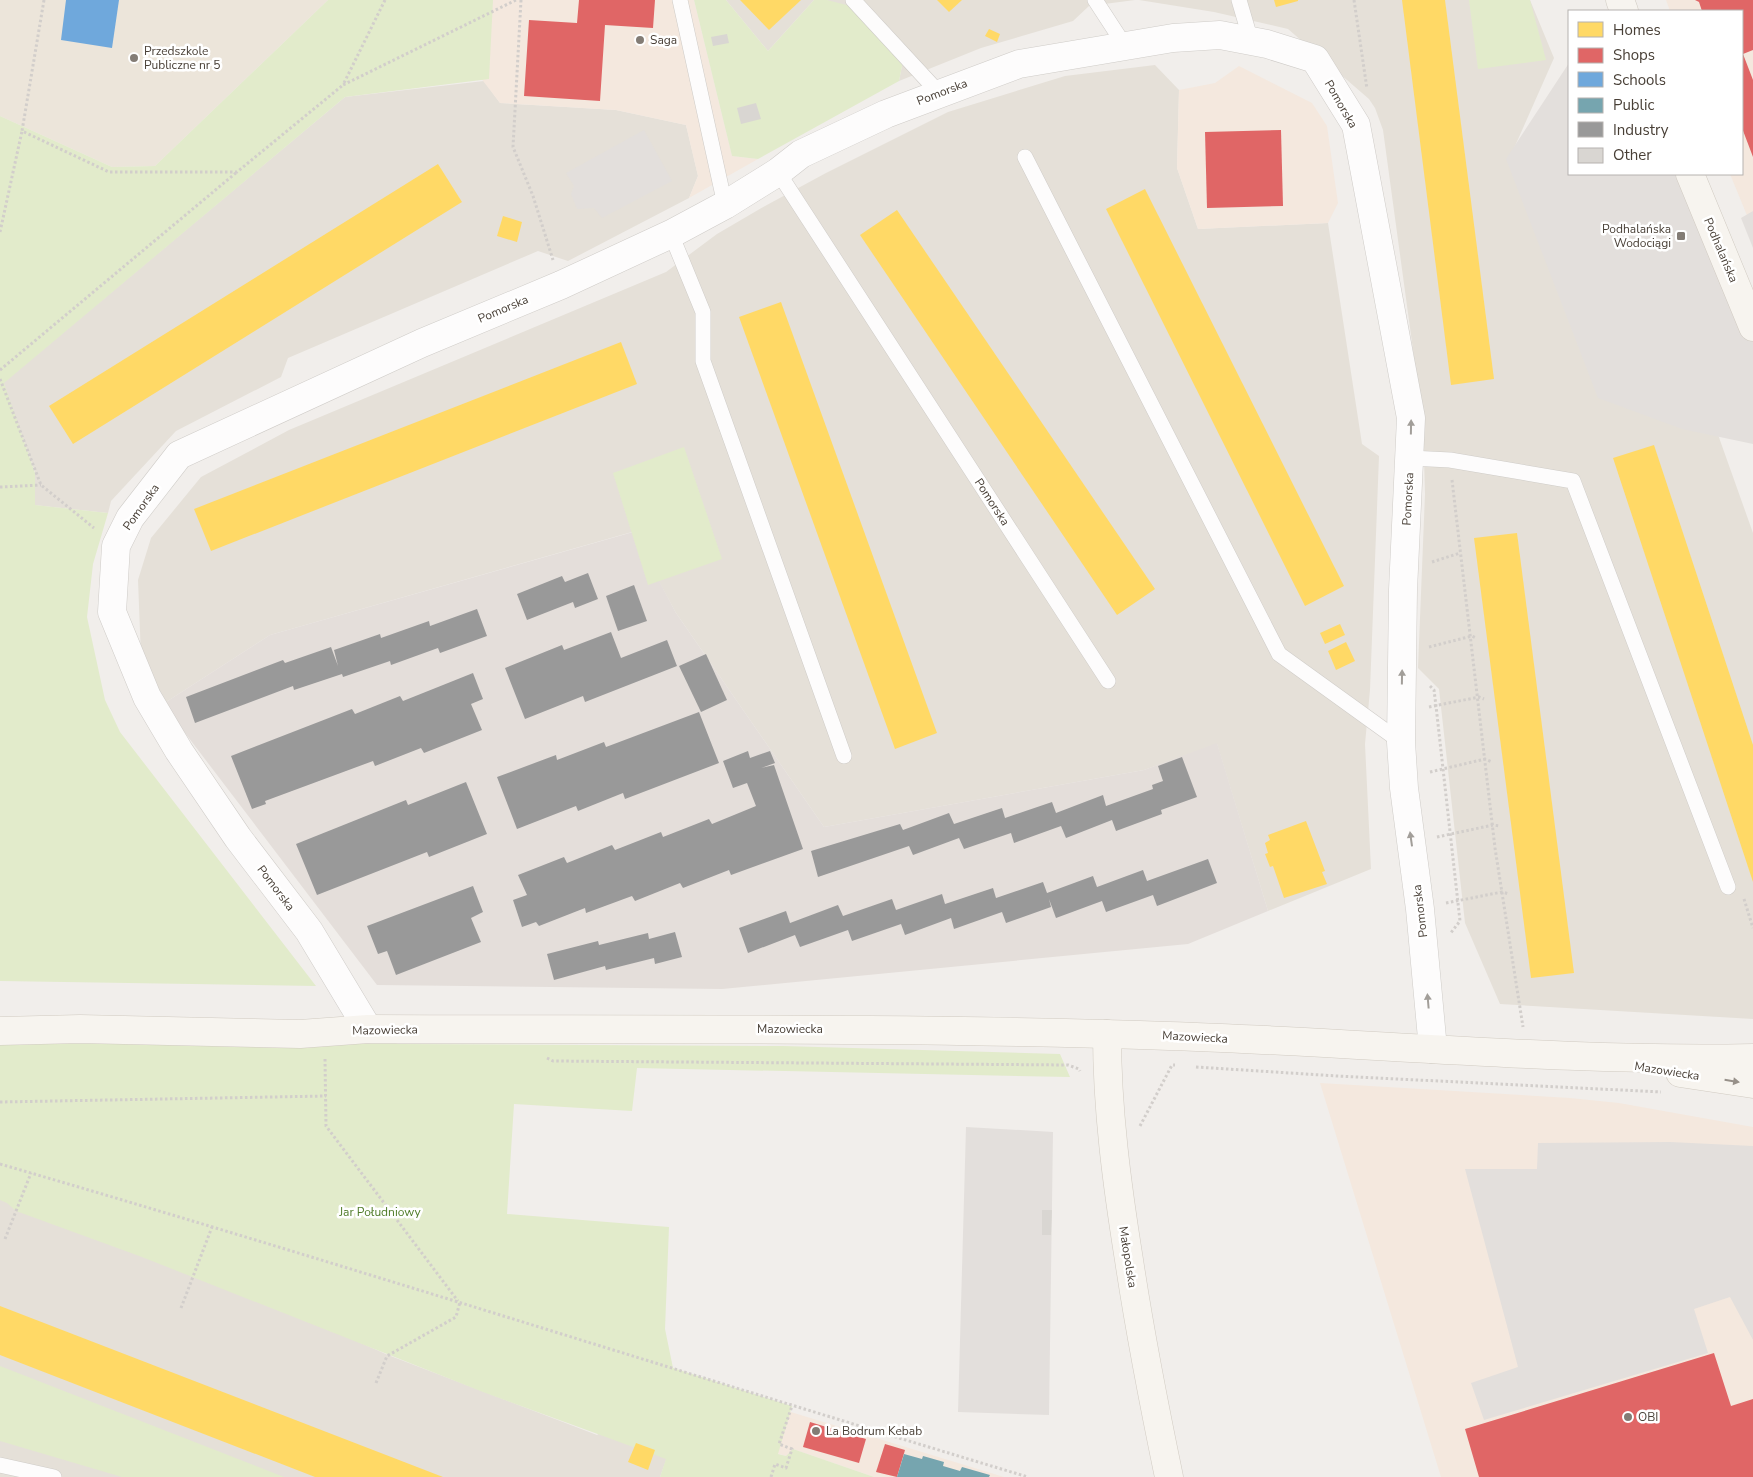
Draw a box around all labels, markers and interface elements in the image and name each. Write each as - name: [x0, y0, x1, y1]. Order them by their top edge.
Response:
- legend: [1568, 10, 1743, 175]
- text: Homes: [1613, 20, 1661, 40]
- place label: Saga: [650, 32, 677, 48]
- marker: Saga: [634, 34, 646, 46]
- place label: Przedszkole Publiczne nr 5: [144, 43, 220, 73]
- text: Shops: [1613, 45, 1655, 65]
- marker: Przedszkole Publiczne nr 5: [128, 52, 140, 64]
- text: Schools: [1613, 70, 1666, 90]
- street label: Pomorska: [914, 75, 970, 109]
- street label: Pomorska: [1321, 77, 1361, 131]
- text: Public: [1613, 95, 1654, 115]
- text: Industry: [1613, 120, 1669, 140]
- text: Other: [1613, 145, 1652, 165]
- street label: Podhalańska: [1700, 215, 1742, 285]
- place label: Podhalańska Wodociągi: [1602, 221, 1671, 251]
- marker: Podhalańska Wodociągi: [1675, 230, 1687, 242]
- street label: Pomorska: [475, 291, 531, 327]
- one-way arrow: [1407, 419, 1415, 435]
- street label: Pomorska: [1399, 472, 1417, 526]
- street label: Pomorska: [971, 475, 1013, 529]
- street label: Pomorska: [119, 481, 163, 533]
- one-way arrow: [1398, 669, 1406, 685]
- one-way arrow: [1407, 831, 1415, 847]
- street label: Pomorska: [254, 862, 298, 914]
- street label: Pomorska: [1409, 884, 1431, 938]
- one-way arrow: [1424, 992, 1432, 1008]
- street label: Mazowiecka: [352, 1021, 418, 1039]
- street label: Mazowiecka: [757, 1021, 823, 1037]
- street label: Mazowiecka: [1162, 1027, 1228, 1047]
- street label: Mazowiecka: [1633, 1058, 1701, 1084]
- one-way arrow: [1724, 1077, 1740, 1085]
- park label: Jar Południowy: [338, 1204, 422, 1220]
- street label: Małopolska: [1115, 1225, 1141, 1289]
- place label: OBI: [1638, 1409, 1658, 1425]
- marker: OBI: [1622, 1411, 1634, 1423]
- place label: La Bodrum Kebab: [826, 1423, 922, 1439]
- marker: La Bodrum Kebab: [810, 1425, 822, 1437]

